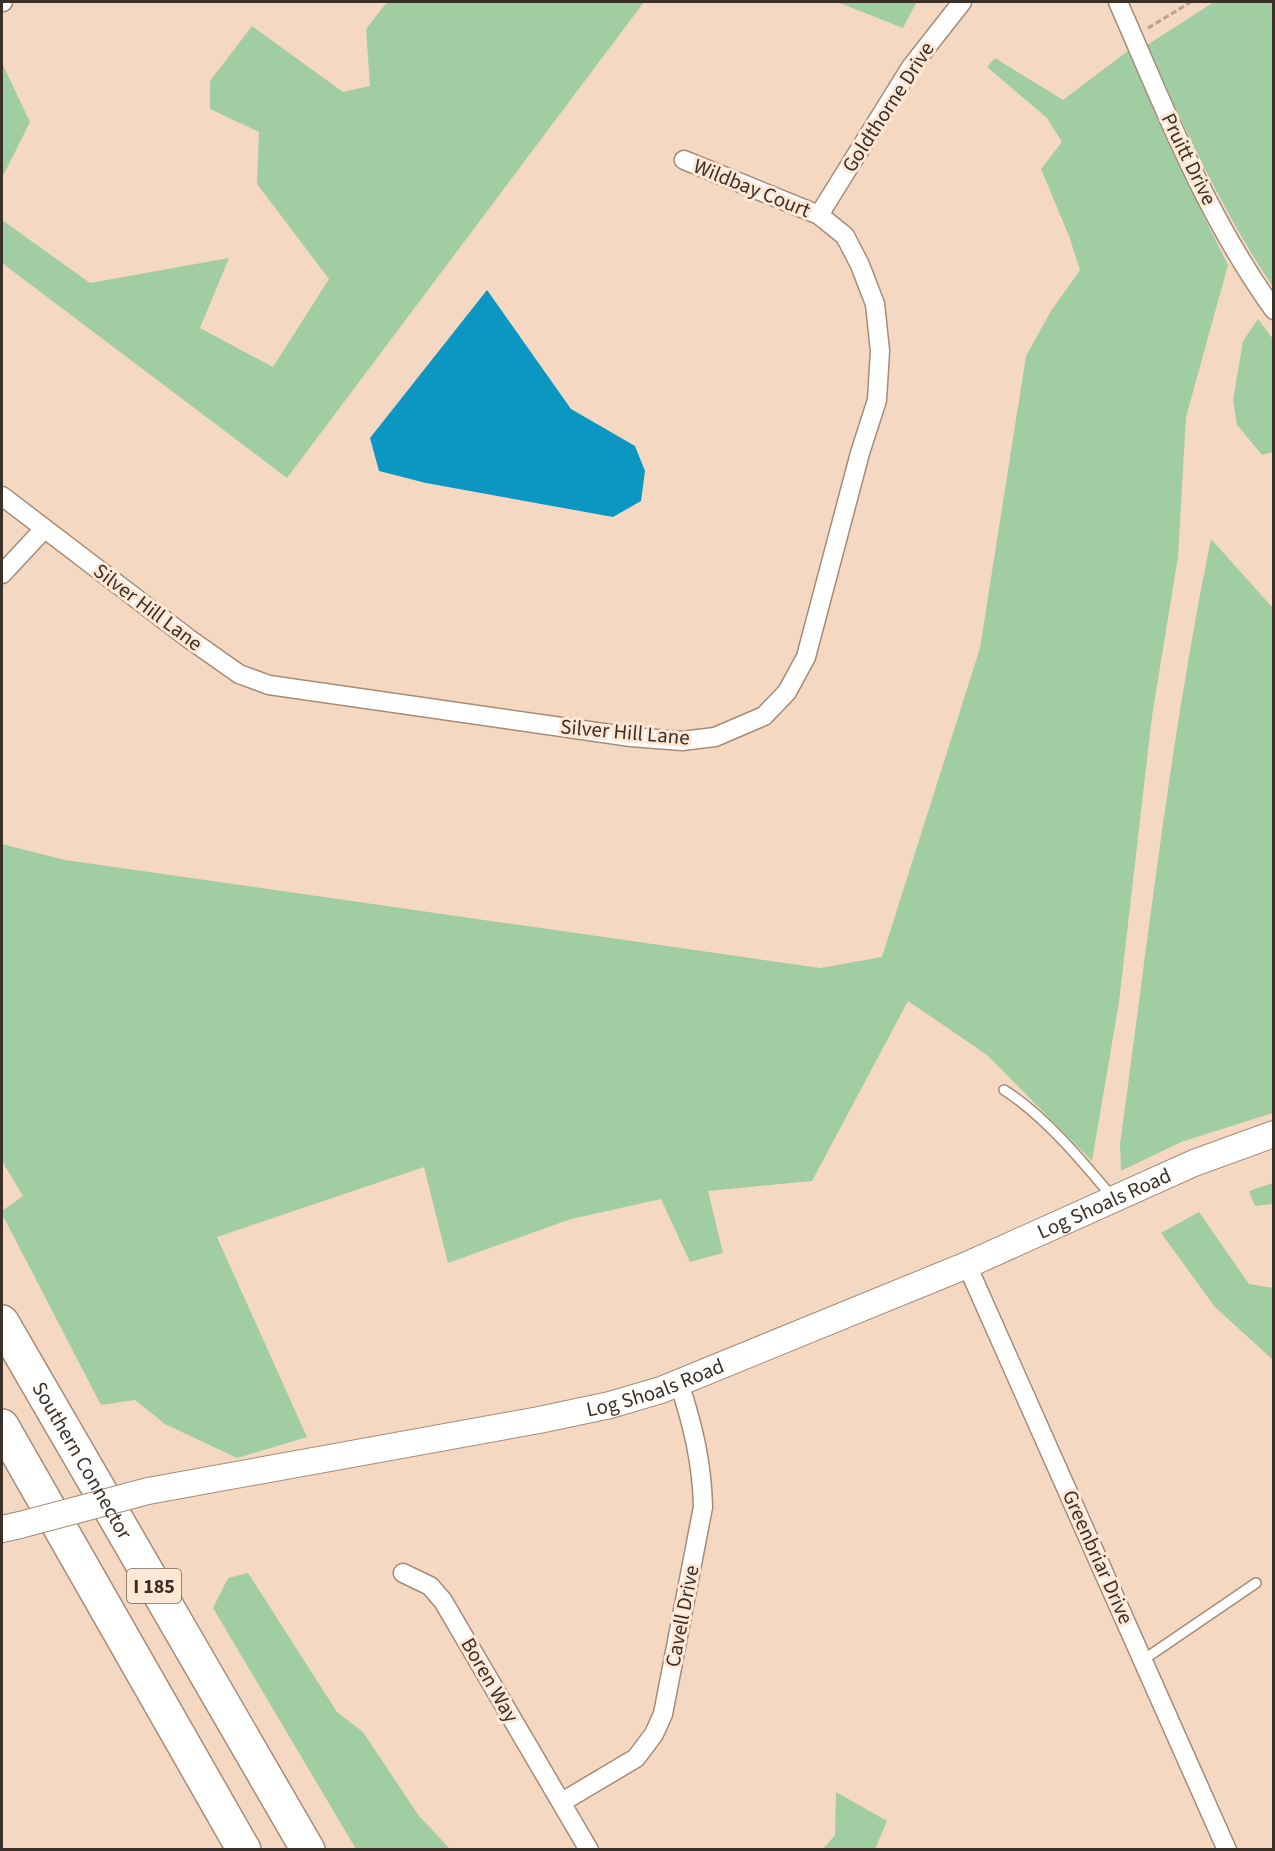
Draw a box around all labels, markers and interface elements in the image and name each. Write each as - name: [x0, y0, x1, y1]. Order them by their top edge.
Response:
- street label: Goldthorne Drive: [835, 36, 941, 178]
- street label: Pruitt Drive: [1154, 108, 1224, 210]
- street label: Wildbay Court: [689, 151, 815, 225]
- street label: Silver Hill Lane: [87, 556, 209, 658]
- street label: Silver Hill Lane: [559, 711, 691, 753]
- street label: Log Shoals Road: [1032, 1160, 1176, 1247]
- street label: Log Shoals Road: [583, 1351, 729, 1425]
- street label: Southern Connector: [25, 1376, 140, 1545]
- street label: Greenbriar Drive: [1055, 1485, 1141, 1629]
- street label: Cavell Drive: [657, 1563, 707, 1669]
- road number: I 185: [127, 1569, 181, 1603]
- street label: Boren Way: [454, 1632, 526, 1728]

